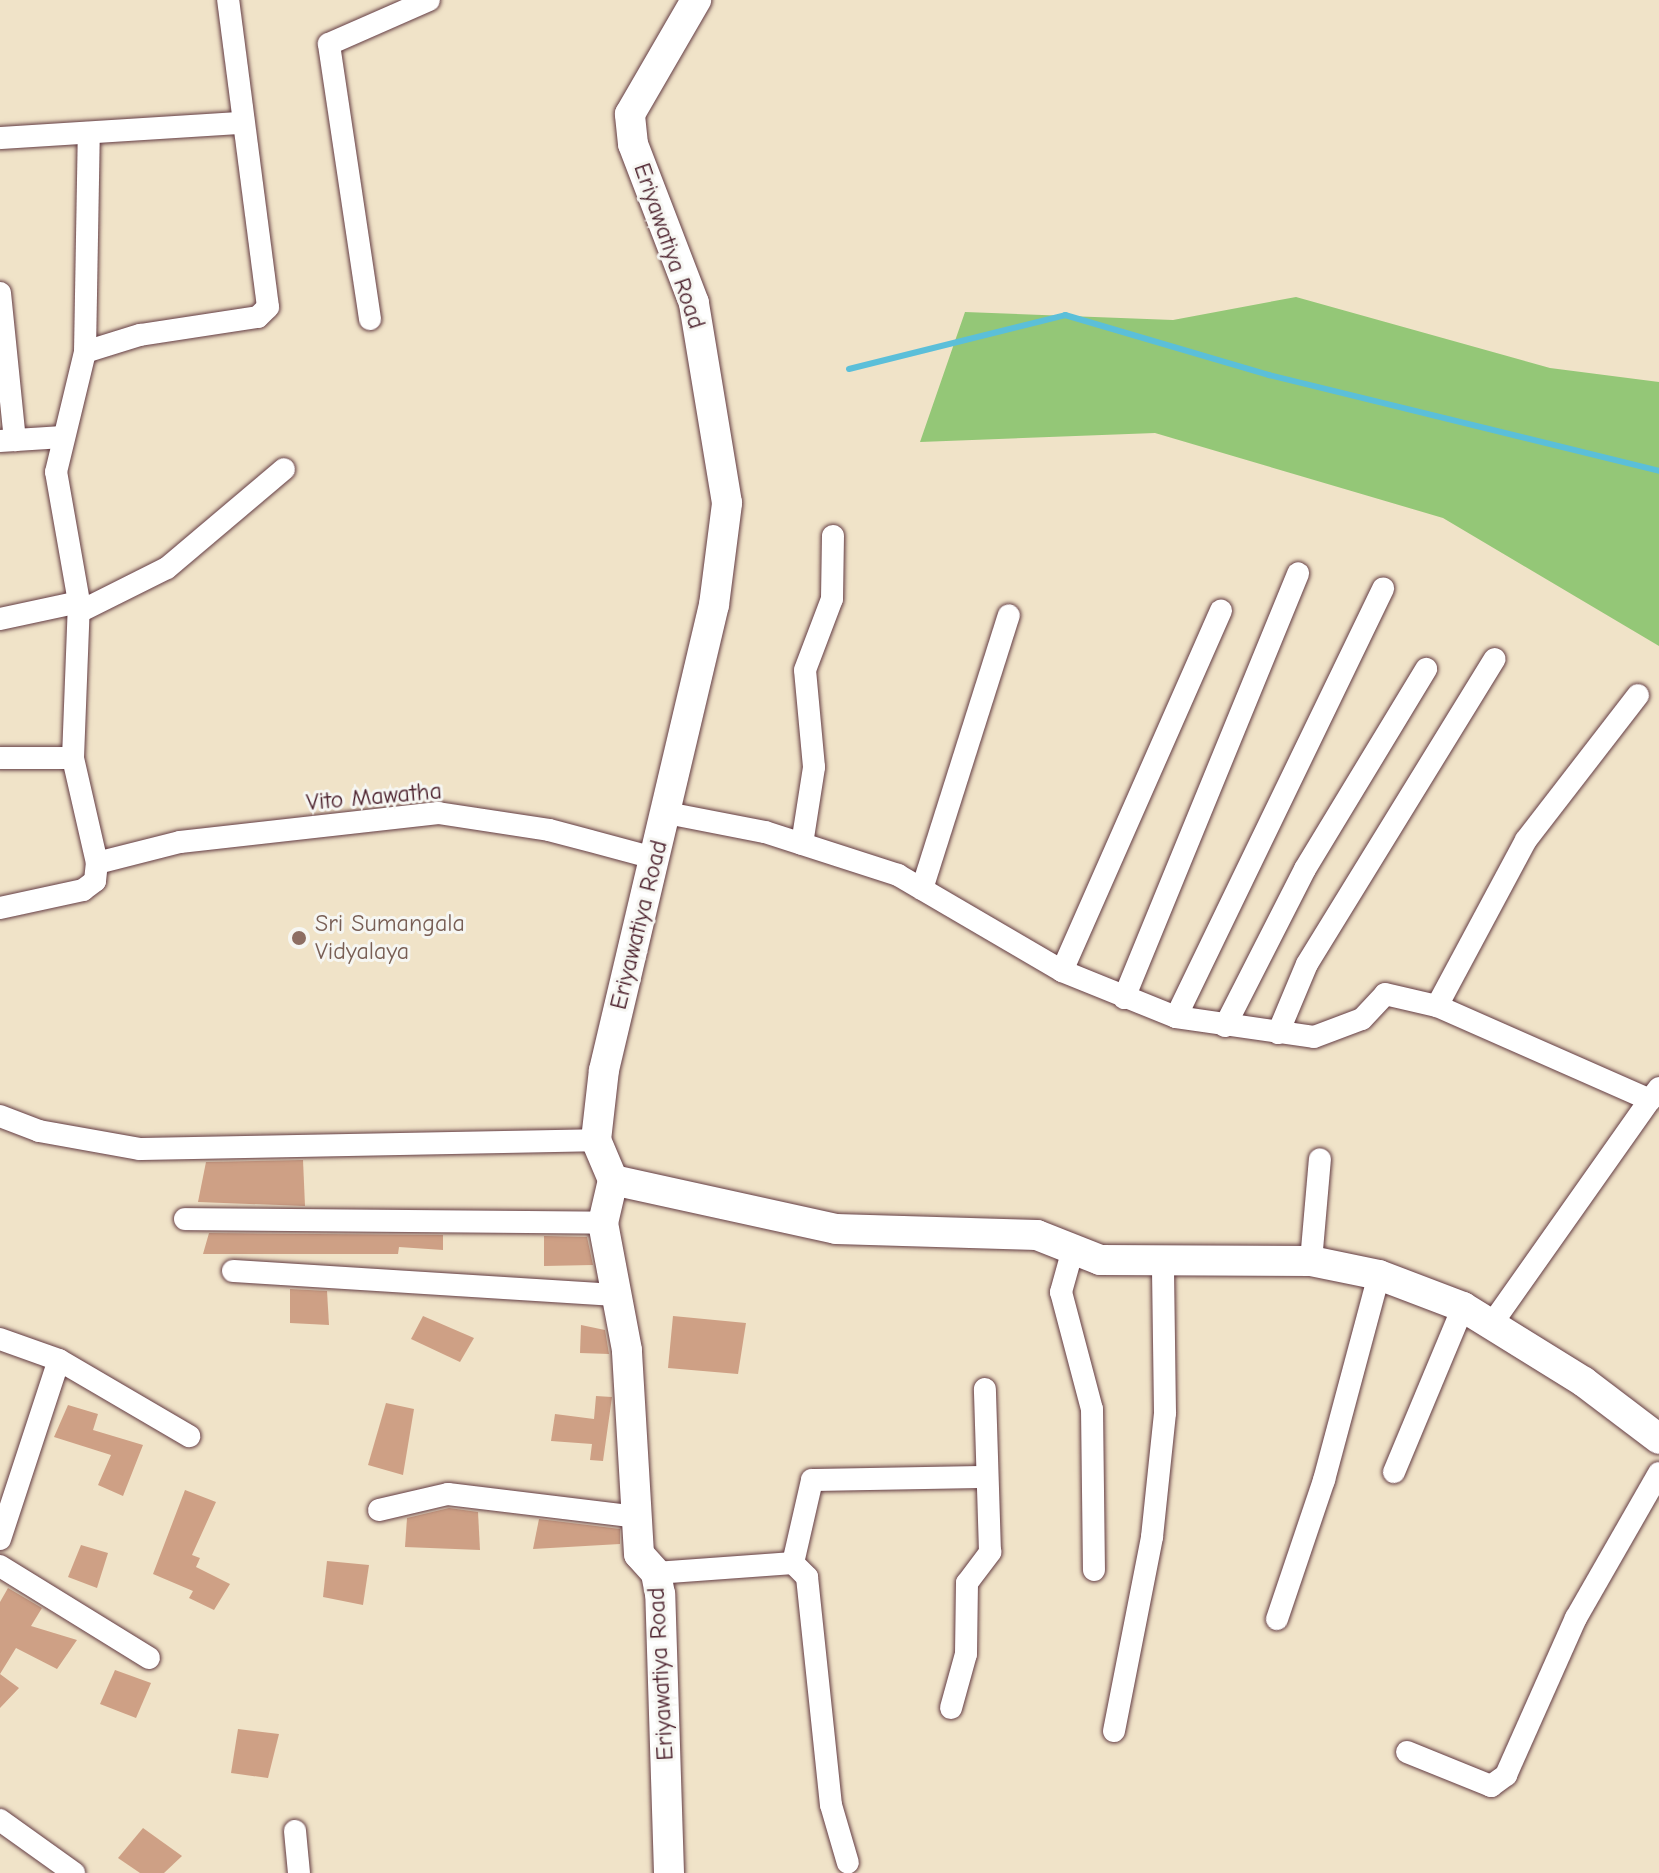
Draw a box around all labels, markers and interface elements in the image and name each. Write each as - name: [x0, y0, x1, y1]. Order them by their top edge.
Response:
- street label: Eriyawatiya Road: [627, 159, 711, 333]
- street label: Vito Mawatha: [305, 777, 443, 817]
- street label: Eriyawatiya Road: [604, 837, 674, 1013]
- place label: Sri Sumangala Vidyalaya: [315, 910, 465, 966]
- marker: Sri Sumangala Vidyalaya: [290, 929, 308, 947]
- street label: Eriyawatiya Road: [642, 1587, 680, 1761]

